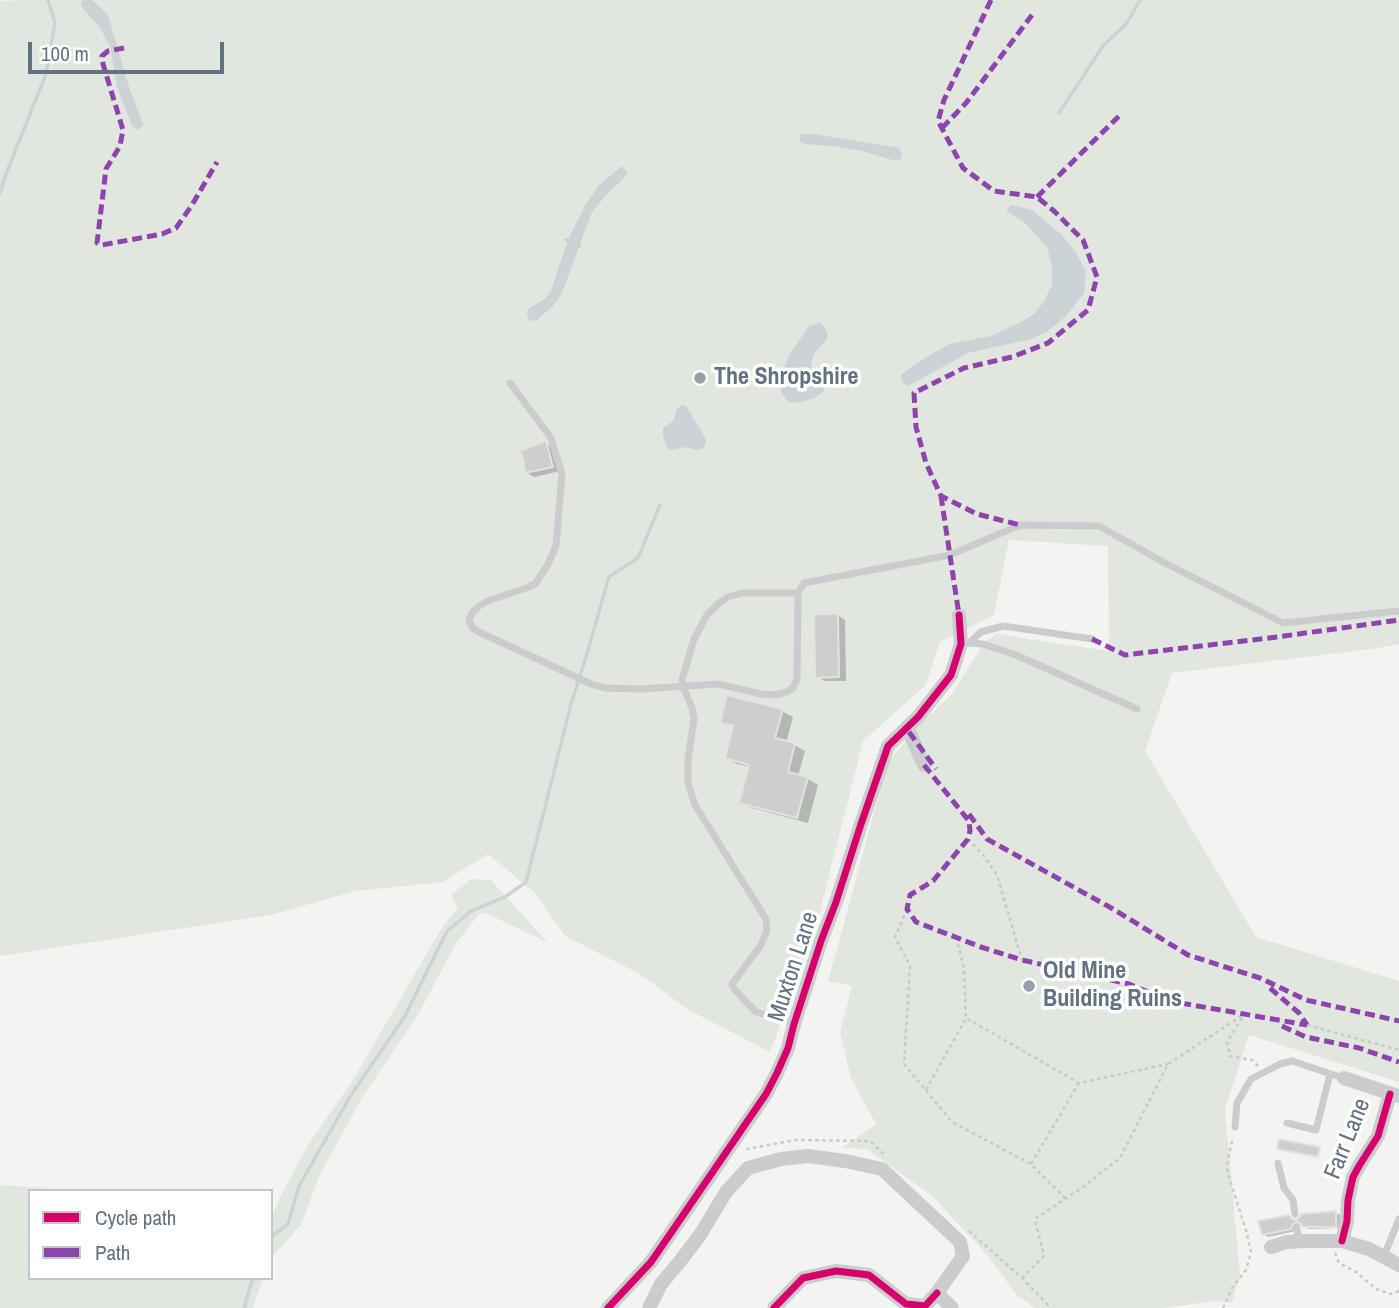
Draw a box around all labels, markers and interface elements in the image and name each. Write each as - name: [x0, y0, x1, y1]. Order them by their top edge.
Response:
- scale bar: [32, 28, 228, 72]
- text: 100 m: [41, 39, 89, 68]
- place label: The Shropshire: [714, 364, 858, 392]
- marker: The Shropshire: [692, 370, 708, 386]
- street label: Muxton Lane: [763, 908, 825, 1026]
- place label: Old Mine Building Ruins: [1043, 958, 1182, 1014]
- marker: Old Mine Building Ruins: [1021, 978, 1037, 994]
- street label: Farr Lane: [1319, 1094, 1377, 1184]
- legend: [28, 1189, 273, 1280]
- text: Cycle path: [95, 1203, 176, 1232]
- text: Path: [95, 1238, 130, 1267]

